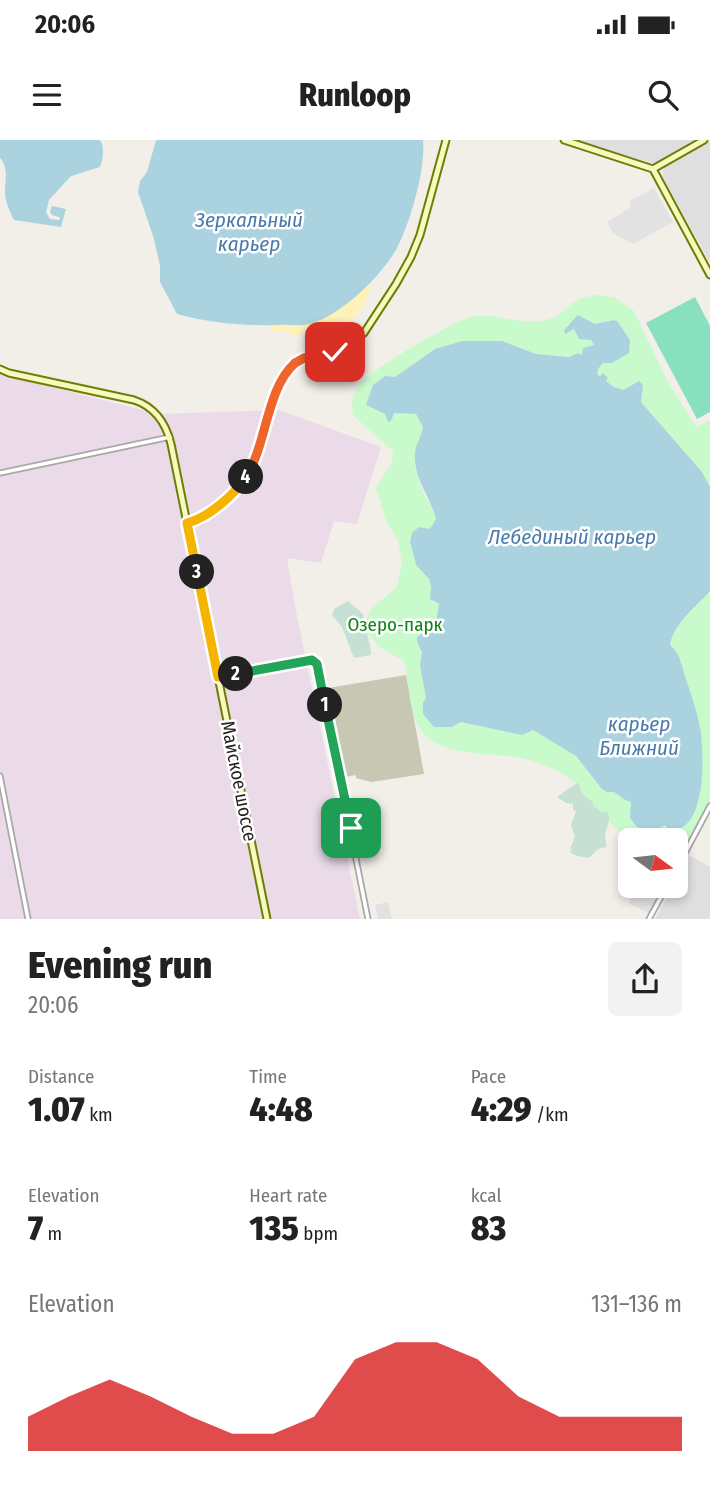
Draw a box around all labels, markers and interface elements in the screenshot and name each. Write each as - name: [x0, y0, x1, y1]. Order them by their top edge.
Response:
- text: 20:06: [35, 9, 95, 40]
- icon: menu: [28, 76, 66, 114]
- text: Runloop: [299, 76, 411, 114]
- icon: search: [644, 76, 682, 114]
- water label: Зеркальный карьер: [194, 207, 303, 257]
- pin: [305, 322, 365, 382]
- icon: check: [316, 333, 354, 371]
- pin: 4: [229, 460, 264, 494]
- text: 4: [241, 465, 250, 488]
- water label: Лебединый карьер: [487, 524, 656, 550]
- pin: 3: [180, 554, 214, 590]
- text: 3: [192, 560, 201, 583]
- park label: Озеро-парк: [347, 613, 443, 636]
- pin: 2: [218, 656, 254, 692]
- text: 2: [231, 662, 240, 685]
- pin: 1: [308, 688, 342, 722]
- text: 1: [320, 693, 329, 716]
- water label: карьер Ближний: [599, 711, 679, 761]
- street label: Майское шоссе: [216, 719, 262, 843]
- pin: [321, 798, 381, 858]
- icon: arrive: [332, 809, 370, 847]
- north arrow: [618, 828, 688, 898]
- map controls: [618, 828, 688, 898]
- text: Evening run: [28, 942, 212, 988]
- button: share: [608, 942, 682, 1016]
- text: 20:06: [28, 991, 78, 1019]
- text: Distance: [28, 1065, 95, 1088]
- text: Time: [249, 1065, 287, 1088]
- text: Pace: [471, 1065, 506, 1088]
- text: 1.07: [28, 1088, 85, 1130]
- text: 4:48: [249, 1088, 313, 1130]
- text: 4:29: [471, 1088, 532, 1130]
- text: km: [85, 1103, 113, 1126]
- text: /km: [532, 1103, 569, 1126]
- text: Elevation: [28, 1184, 100, 1207]
- text: Heart rate: [249, 1184, 327, 1207]
- text: kcal: [471, 1184, 501, 1207]
- text: 7: [28, 1207, 43, 1249]
- text: 135: [249, 1207, 299, 1249]
- text: 83: [471, 1207, 506, 1249]
- text: m: [43, 1222, 62, 1245]
- text: bpm: [299, 1222, 338, 1245]
- text: Elevation: [28, 1290, 115, 1318]
- text: 131–136 m: [591, 1290, 682, 1318]

